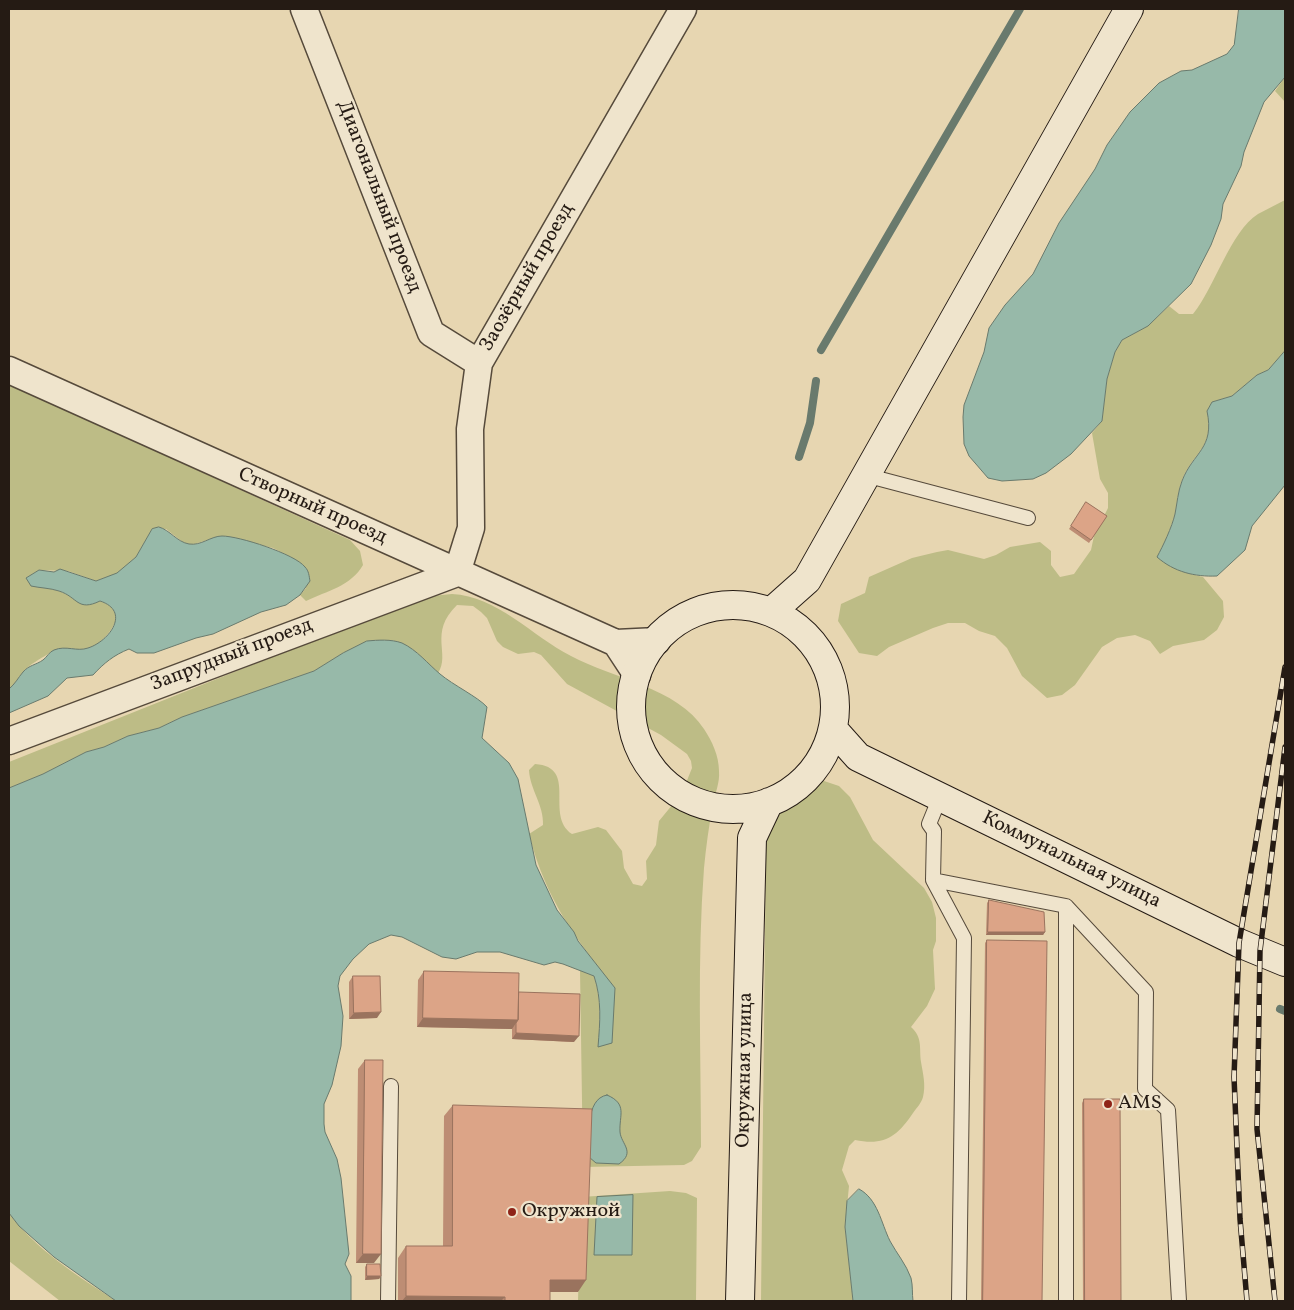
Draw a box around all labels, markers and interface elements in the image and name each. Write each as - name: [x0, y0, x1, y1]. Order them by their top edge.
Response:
- street label: Диагональный проезд: [330, 97, 426, 297]
- street label: Заозёрный проезд: [476, 200, 580, 356]
- street label: Створный проезд: [234, 463, 390, 551]
- street label: Запрудный проезд: [148, 614, 316, 698]
- street label: Коммунальная улица: [978, 807, 1164, 915]
- street label: Окружная улица: [733, 992, 759, 1148]
- place label: AMS: [1118, 1092, 1162, 1116]
- marker: AMS: [1102, 1098, 1114, 1110]
- place label: Окружной: [522, 1200, 620, 1224]
- marker: Окружной: [506, 1206, 518, 1218]

